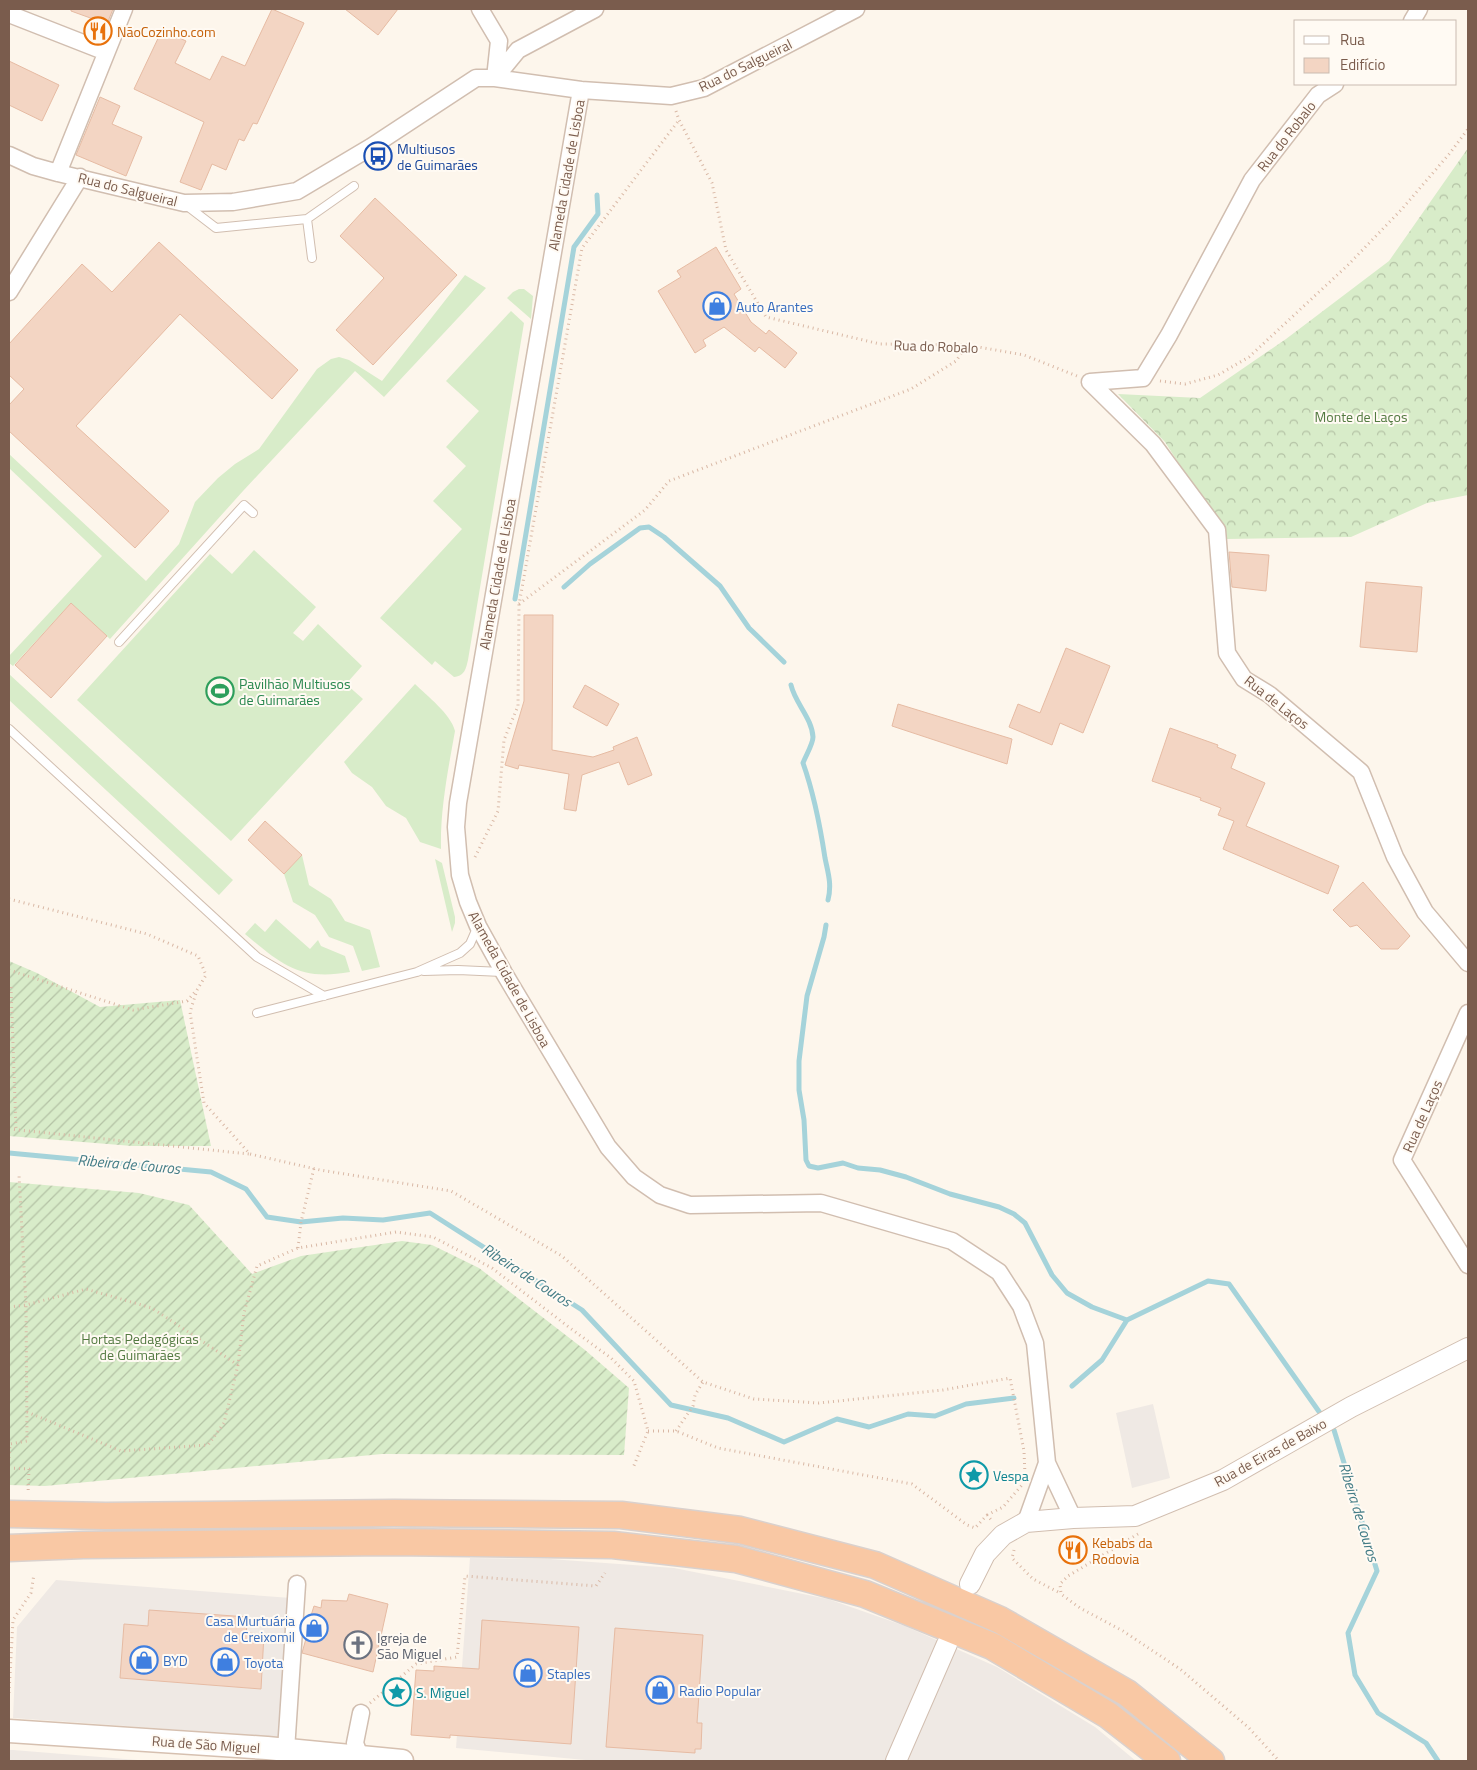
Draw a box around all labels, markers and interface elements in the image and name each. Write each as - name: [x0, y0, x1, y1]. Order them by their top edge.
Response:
- restaurant icon: NãoCozinho.com: [83, 16, 113, 46]
- legend: [1294, 20, 1457, 85]
- place label: NãoCozinho.com: [117, 21, 216, 42]
- text: Rua: [1340, 28, 1365, 51]
- street label: Rua do Salgueiral: [695, 33, 795, 97]
- text: Edifício: [1340, 53, 1385, 76]
- street label: Rua do Robalo: [1252, 96, 1320, 176]
- street label: Alameda Cidade de Lisboa: [542, 98, 590, 252]
- place label: Multiusos de Guimarães: [397, 138, 478, 175]
- bus stop icon: Multiusos de Guimarães: [363, 141, 393, 171]
- street label: Rua do Salgueiral: [76, 167, 180, 211]
- shop icon: Auto Arantes: [702, 291, 732, 321]
- place label: Auto Arantes: [736, 296, 813, 317]
- street label: Rua do Robalo: [893, 334, 979, 358]
- park label: Monte de Laços: [1315, 406, 1407, 427]
- street label: Alameda Cidade de Lisboa: [473, 497, 521, 651]
- street label: Rua de Laços: [1240, 670, 1314, 734]
- place label: Pavilhão Multiusos de Guimarães: [239, 673, 350, 710]
- sports icon: Pavilhão Multiusos de Guimarães: [205, 676, 235, 706]
- street label: Alameda Cidade de Lisboa: [464, 907, 556, 1051]
- street label: Rua de Laços: [1397, 1076, 1447, 1156]
- water label: Ribeira de Couros: [77, 1148, 183, 1180]
- water label: Ribeira de Couros: [478, 1237, 578, 1313]
- park label: Hortas Pedagógicas de Guimarães: [81, 1328, 199, 1365]
- street label: Rua de Eiras de Baixo: [1210, 1412, 1330, 1492]
- water label: Ribeira de Couros: [1333, 1459, 1385, 1566]
- place icon: Vespa: [959, 1460, 989, 1490]
- place label: Vespa: [993, 1465, 1029, 1486]
- place label: Kebabs da Rodovia: [1092, 1532, 1153, 1569]
- restaurant icon: Kebabs da Rodovia: [1058, 1535, 1088, 1565]
- place label: Casa Murtuária de Creixomil: [205, 1610, 295, 1647]
- shop icon: Casa Murtuária de Creixomil: [299, 1613, 329, 1643]
- place label: Igreja de São Miguel: [377, 1627, 442, 1664]
- church icon: Igreja de São Miguel: [343, 1630, 373, 1660]
- shop icon: BYD: [129, 1645, 159, 1675]
- shop icon: Toyota: [210, 1647, 240, 1677]
- place label: BYD: [163, 1650, 188, 1671]
- place label: Toyota: [244, 1652, 283, 1673]
- shop icon: Staples: [513, 1658, 543, 1688]
- place label: Staples: [547, 1663, 591, 1684]
- shop icon: Radio Popular: [645, 1675, 675, 1705]
- place icon: S. Miguel: [382, 1677, 412, 1707]
- place label: Radio Popular: [679, 1680, 761, 1701]
- place label: S. Miguel: [416, 1682, 469, 1703]
- street label: Rua de São Miguel: [151, 1730, 261, 1758]

